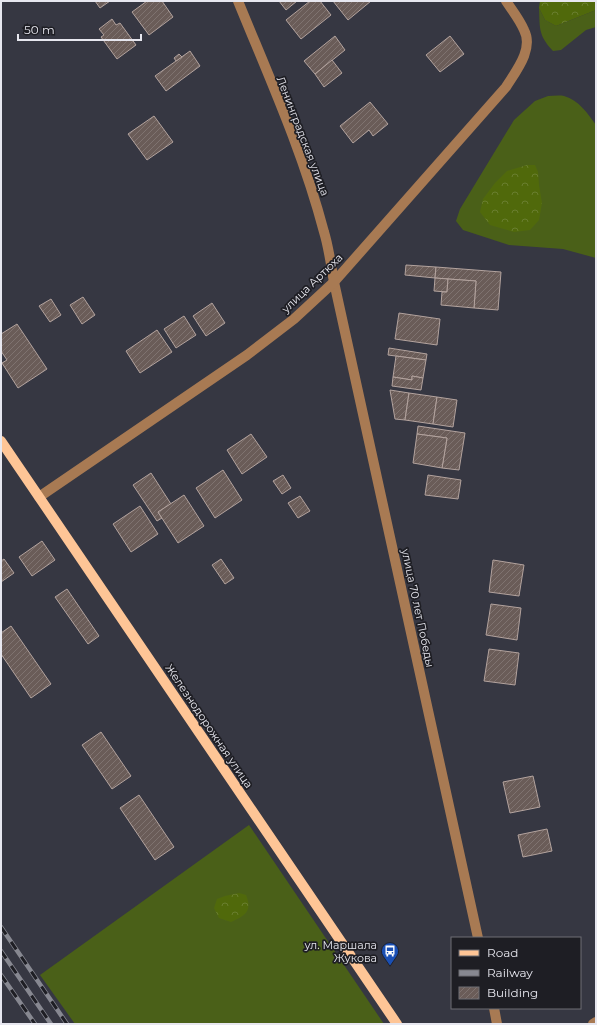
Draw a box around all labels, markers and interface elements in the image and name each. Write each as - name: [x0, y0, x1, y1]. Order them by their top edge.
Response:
- scale bar: [18, 16, 141, 42]
- text: 50 m: [24, 22, 55, 37]
- street label: Ленинградская улица: [274, 74, 332, 198]
- street label: улица Артюха: [278, 250, 345, 316]
- street label: улица 70 лет Победы: [398, 546, 437, 669]
- street label: Железнодорожная улица: [162, 661, 256, 791]
- legend: [451, 937, 581, 1009]
- place label: ул. Маршала Жукова: [303, 938, 377, 965]
- bus stop icon: ул. Маршала Жукова: [380, 941, 400, 966]
- text: Road: [487, 945, 518, 960]
- text: Railway: [487, 965, 533, 980]
- text: Building: [487, 985, 538, 1000]

